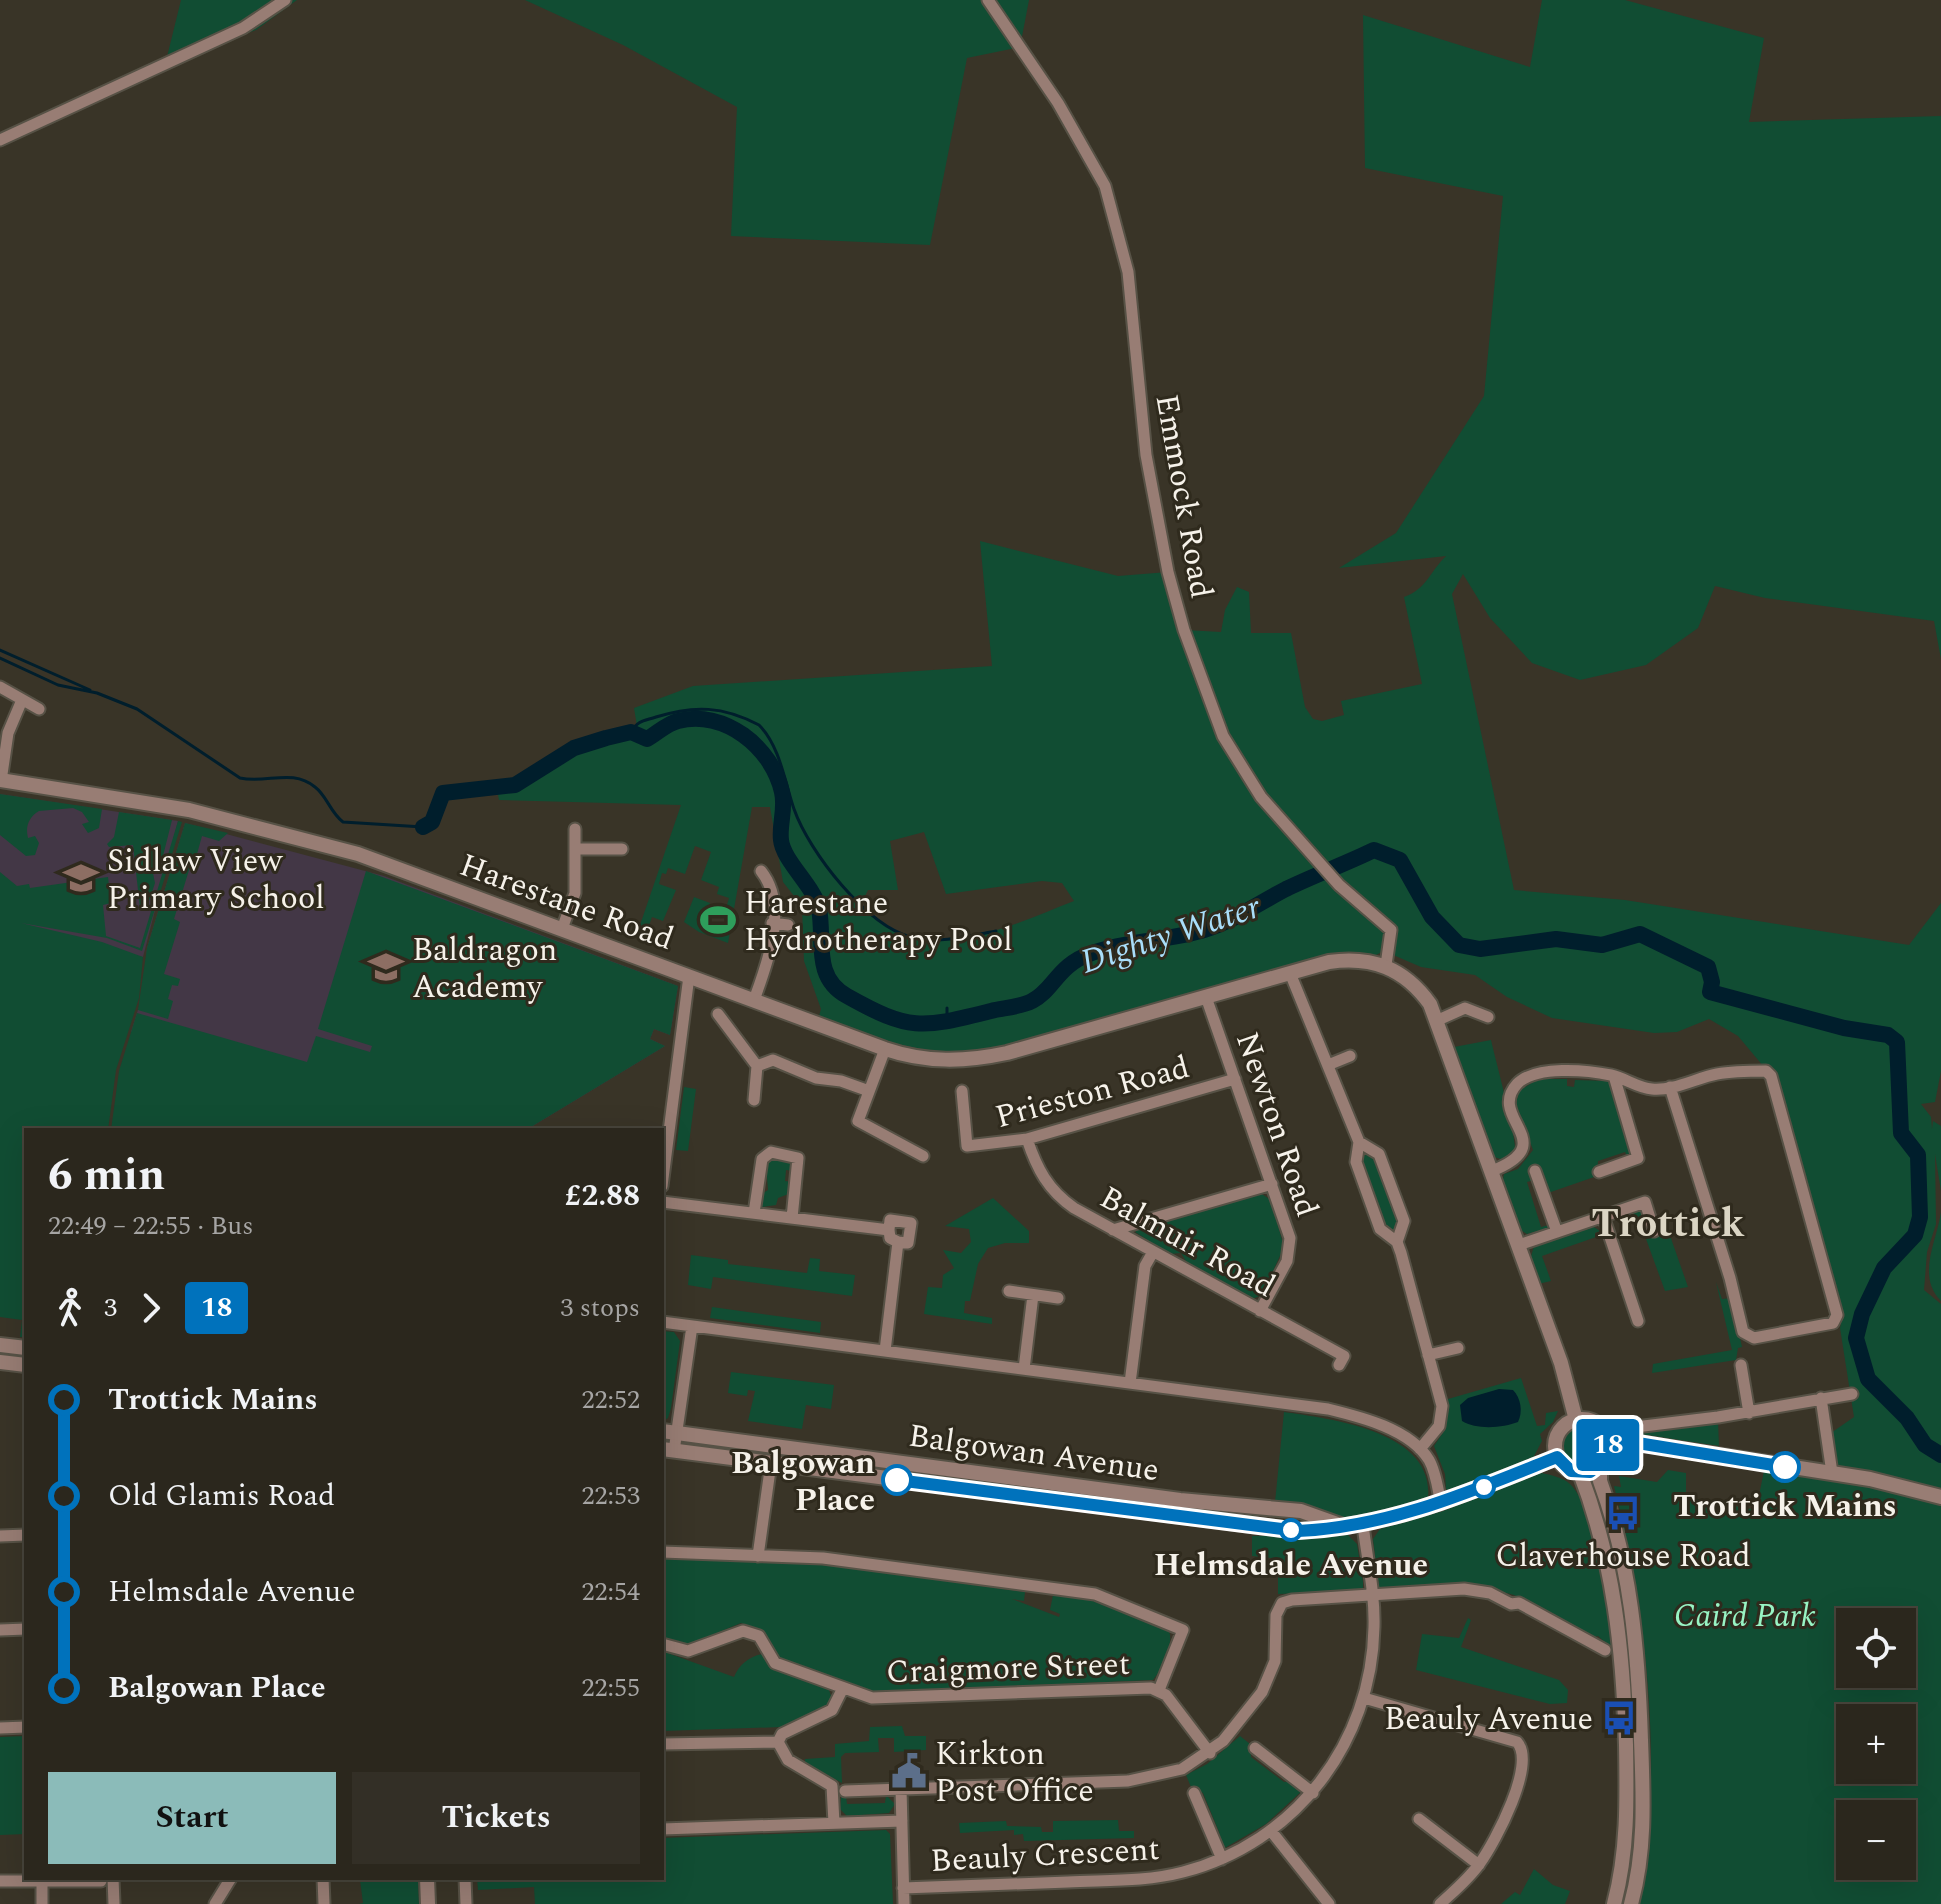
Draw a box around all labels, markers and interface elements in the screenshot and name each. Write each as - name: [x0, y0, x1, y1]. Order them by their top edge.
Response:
- street label: Emmock Road: [1141, 390, 1226, 602]
- place label: Sidlaw View Primary School: [107, 837, 325, 923]
- street label: Harestane Road: [453, 841, 680, 964]
- school or university icon: Sidlaw View Primary School: [62, 859, 100, 897]
- place label: Harestane Hydrotherapy Pool: [744, 879, 1013, 965]
- water label: Dighty Water: [1074, 881, 1268, 988]
- sports icon: Harestane Hydrotherapy Pool: [699, 901, 737, 939]
- place label: Baldragon Academy: [412, 926, 557, 1012]
- school or university icon: Baldragon Academy: [367, 948, 405, 986]
- street label: Newton Road: [1222, 1025, 1331, 1223]
- street label: Prieston Road: [990, 1043, 1195, 1142]
- text: 6 min: [48, 1142, 165, 1209]
- text: £2.88: [565, 1173, 640, 1219]
- street label: Balmuir Road: [1090, 1174, 1284, 1311]
- district label: Trottick: [1591, 1194, 1745, 1255]
- text: 22:49 – 22:55 · Bus: [48, 1206, 253, 1246]
- icon: walk: [48, 1286, 92, 1330]
- icon: forward: [129, 1286, 173, 1330]
- text: 18: [201, 1286, 232, 1329]
- text: 3: [104, 1288, 117, 1328]
- text: 3 stops: [560, 1288, 640, 1328]
- text: Trottick Mains: [108, 1377, 318, 1423]
- text: 22:52: [581, 1380, 640, 1420]
- street label: Balgowan Avenue: [905, 1412, 1162, 1495]
- line badge: 18: [1572, 1419, 1644, 1471]
- text: 18: [1592, 1423, 1624, 1466]
- place label: Balgowan Place: [731, 1439, 875, 1525]
- marker: Trottick Mains: [1770, 1452, 1800, 1482]
- marker: Balgowan Place: [882, 1465, 912, 1495]
- text: Old Glamis Road: [108, 1473, 335, 1519]
- text: 22:53: [581, 1476, 640, 1516]
- unlabelled marker: [1473, 1476, 1495, 1498]
- place label: Trottick Mains: [1673, 1482, 1897, 1531]
- bus stop icon: Claverhouse Road: [1604, 1494, 1642, 1532]
- marker: Helmsdale Avenue: [1280, 1519, 1302, 1541]
- place label: Claverhouse Road: [1495, 1532, 1751, 1581]
- place label: Helmsdale Avenue: [1154, 1541, 1428, 1590]
- text: Helmsdale Avenue: [108, 1569, 356, 1615]
- text: 22:54: [581, 1572, 640, 1612]
- park label: Caird Park: [1674, 1592, 1816, 1641]
- map controls: [1836, 1608, 1916, 1880]
- button: locate: [1836, 1608, 1916, 1688]
- street label: Craigmore Street: [885, 1640, 1131, 1697]
- text: Balgowan Place: [108, 1665, 326, 1711]
- text: 22:55: [581, 1668, 640, 1708]
- place label: Beauly Avenue: [1384, 1695, 1593, 1744]
- bus stop icon: Beauly Avenue: [1600, 1699, 1638, 1737]
- button: +: [1836, 1704, 1916, 1784]
- place label: Kirkton Post Office: [935, 1730, 1094, 1816]
- public building icon: Kirkton Post Office: [890, 1752, 928, 1790]
- button: Start: [48, 1772, 336, 1864]
- button: Tickets: [352, 1772, 640, 1864]
- button: −: [1836, 1800, 1916, 1880]
- street label: Beauly Crescent: [929, 1825, 1161, 1886]

